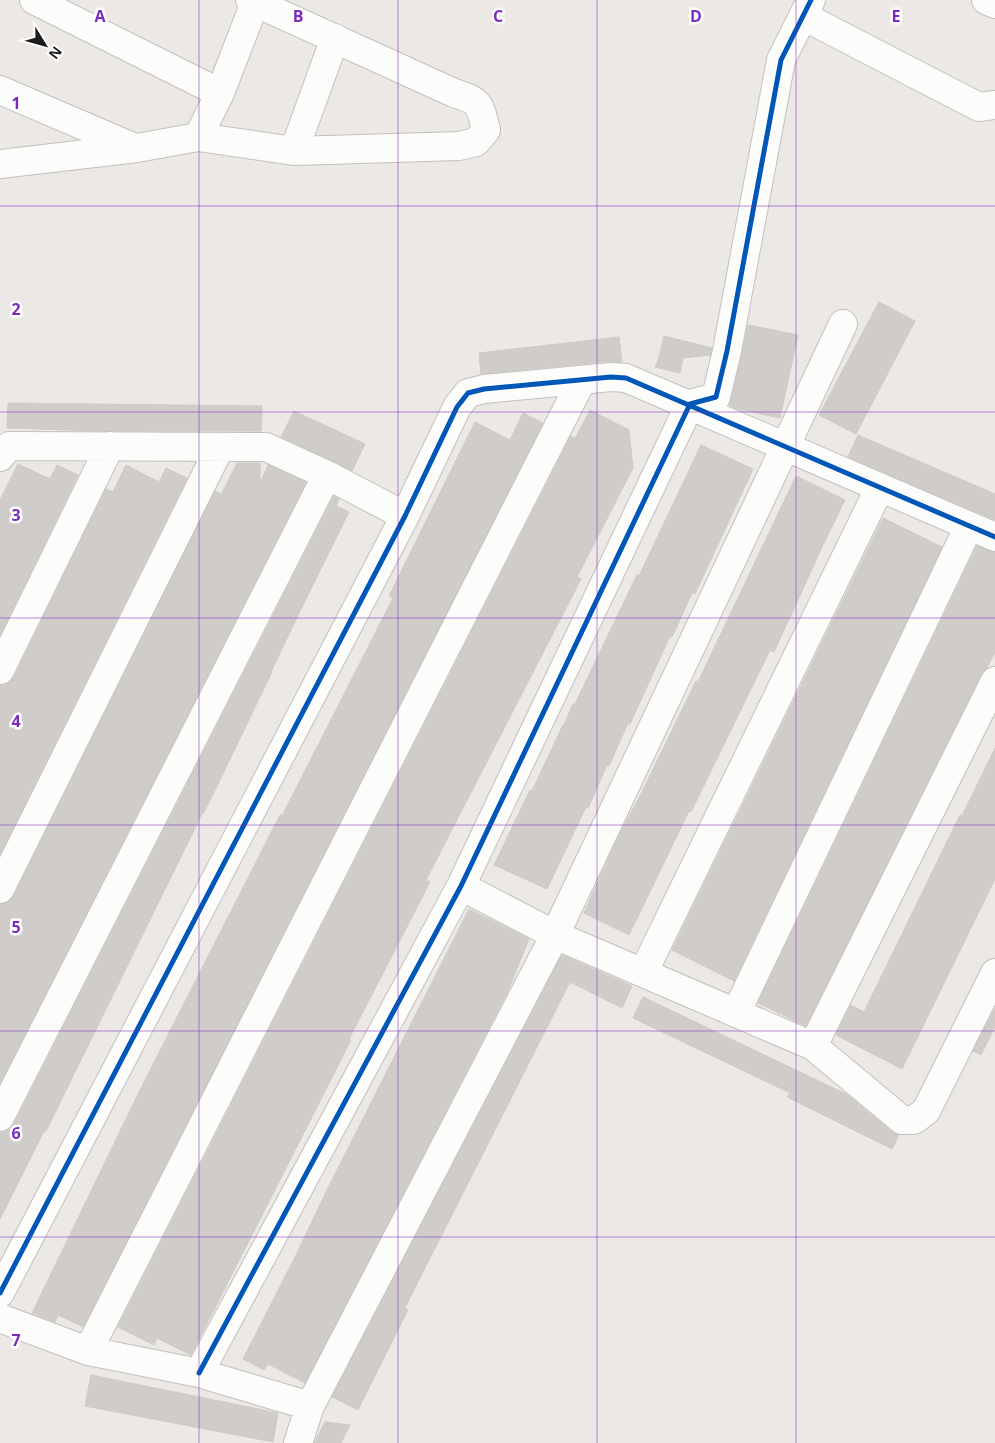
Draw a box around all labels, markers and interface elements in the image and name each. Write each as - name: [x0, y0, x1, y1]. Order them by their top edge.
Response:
- text: A: [94, 5, 106, 27]
- text: B: [293, 5, 303, 27]
- text: C: [493, 5, 503, 27]
- text: D: [690, 5, 702, 27]
- text: E: [892, 5, 901, 27]
- north arrow: [20, 20, 70, 70]
- text: N: [45, 43, 67, 63]
- text: 1: [11, 92, 21, 114]
- text: 2: [11, 298, 21, 320]
- text: 3: [11, 504, 21, 526]
- text: 4: [11, 710, 21, 732]
- text: 5: [11, 916, 21, 938]
- text: 6: [11, 1122, 21, 1144]
- text: 7: [11, 1329, 21, 1351]

